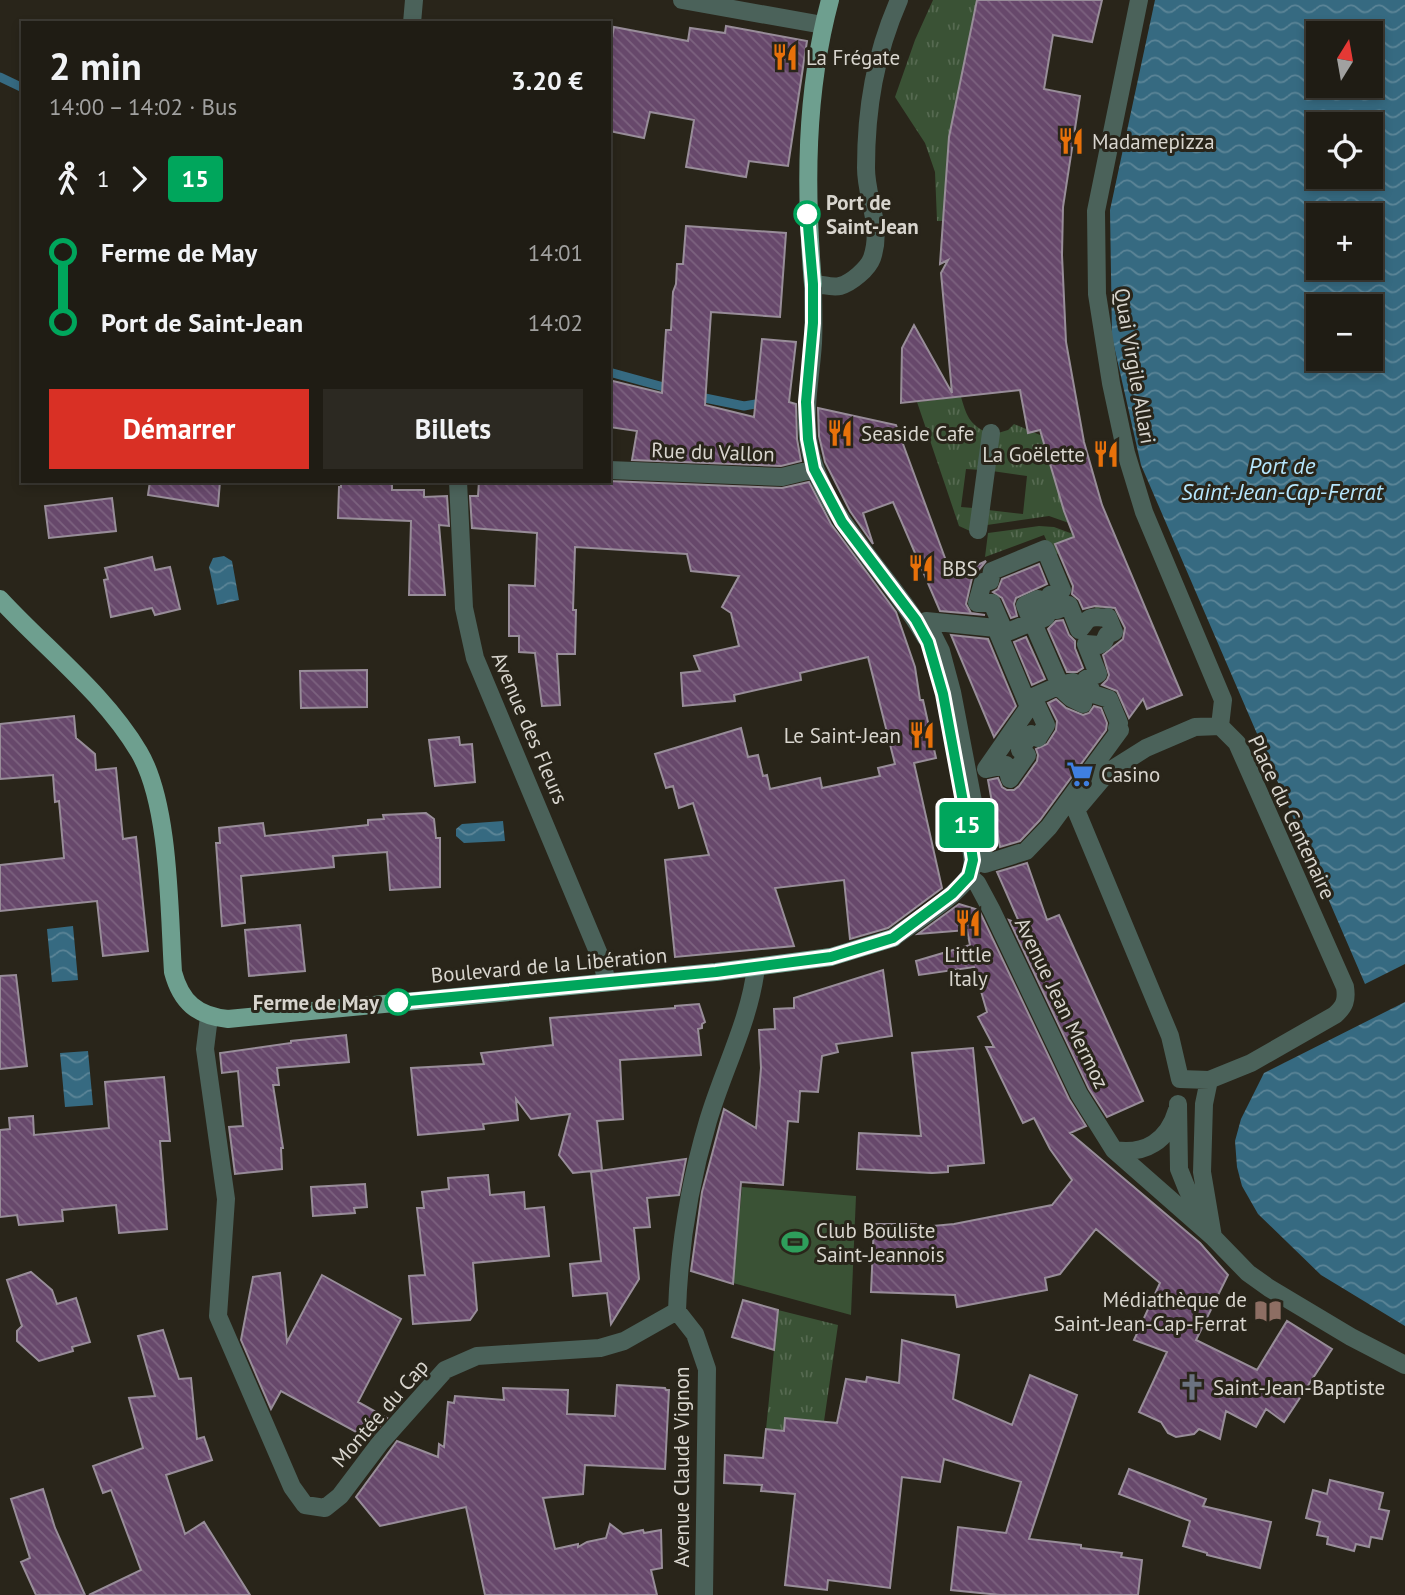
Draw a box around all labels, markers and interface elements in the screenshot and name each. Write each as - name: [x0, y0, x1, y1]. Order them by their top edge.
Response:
- north arrow: [1306, 21, 1382, 98]
- map controls: [1306, 21, 1383, 371]
- text: 2 min: [49, 41, 142, 90]
- restaurant icon: La Frégate: [770, 42, 800, 72]
- place label: La Frégate: [806, 44, 900, 71]
- text: 3.20 €: [511, 64, 583, 97]
- text: 14:00 – 14:02 · Bus: [49, 92, 237, 121]
- button: locate: [1306, 112, 1383, 189]
- restaurant icon: Madamepizza: [1056, 126, 1086, 156]
- place label: Madamepizza: [1092, 128, 1215, 155]
- icon: walk: [49, 160, 87, 198]
- icon: forward: [120, 160, 158, 198]
- text: 15: [182, 163, 209, 194]
- text: 1: [97, 164, 110, 193]
- place label: Port de Saint-Jean: [826, 189, 919, 240]
- marker: Port de Saint-Jean: [794, 201, 820, 227]
- button: +: [1306, 203, 1383, 280]
- text: Ferme de May: [101, 236, 257, 269]
- text: 14:01: [528, 238, 583, 267]
- street label: Quai Virgile Allari: [1108, 286, 1162, 446]
- button: −: [1306, 294, 1383, 371]
- text: Port de Saint-Jean: [101, 306, 303, 339]
- text: 14:02: [528, 308, 583, 337]
- button: Démarrer: [49, 389, 309, 469]
- button: Billets: [323, 389, 583, 469]
- restaurant icon: Seaside Cafe: [825, 418, 855, 448]
- place label: Seaside Cafe: [861, 420, 974, 447]
- street label: Rue du Vallon: [651, 436, 775, 468]
- restaurant icon: La Goëlette: [1091, 439, 1121, 469]
- place label: La Goëlette: [982, 441, 1085, 468]
- water label: Port de Saint-Jean-Cap-Ferrat: [1181, 451, 1385, 506]
- restaurant icon: BBS: [906, 553, 936, 583]
- place label: BBS: [942, 555, 978, 582]
- street label: Avenue des Fleurs: [486, 648, 574, 808]
- restaurant icon: Le Saint-Jean: [907, 720, 937, 750]
- place label: Le Saint-Jean: [784, 722, 901, 749]
- street label: Place du Centenaire: [1242, 731, 1342, 903]
- supermarket icon: Casino: [1065, 759, 1095, 789]
- place label: Casino: [1101, 761, 1160, 788]
- line badge: 15: [936, 802, 998, 848]
- text: 15: [953, 809, 981, 840]
- restaurant icon: Little Italy: [953, 908, 983, 938]
- street label: Avenue Jean Mermoz: [1009, 913, 1115, 1093]
- street label: Boulevard de la Libération: [430, 941, 668, 989]
- place label: Little Italy: [944, 941, 992, 992]
- place label: Ferme de May: [253, 989, 380, 1016]
- marker: Ferme de May: [385, 989, 411, 1015]
- place label: Club Bouliste Saint-Jeannois: [816, 1217, 945, 1268]
- sports icon: Club Bouliste Saint-Jeannois: [780, 1227, 810, 1257]
- place label: Médiathèque de Saint-Jean-Cap-Ferrat: [1054, 1286, 1247, 1337]
- library icon: Médiathèque de Saint-Jean-Cap-Ferrat: [1253, 1296, 1283, 1326]
- street label: Montée du Cap: [326, 1353, 434, 1473]
- street label: Avenue Claude Vignon: [668, 1366, 695, 1568]
- church icon: Saint-Jean-Baptiste: [1177, 1372, 1207, 1402]
- place label: Saint-Jean-Baptiste: [1213, 1374, 1385, 1401]

